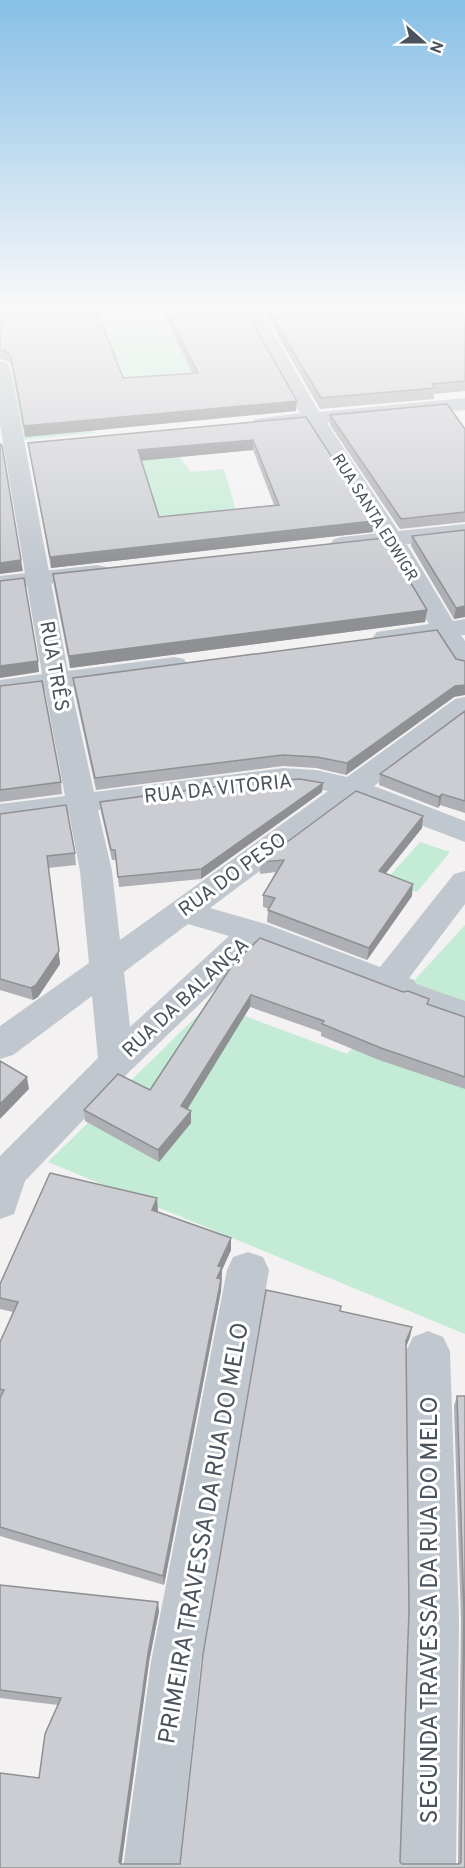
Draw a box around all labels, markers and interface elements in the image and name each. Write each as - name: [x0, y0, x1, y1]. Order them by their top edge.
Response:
- north arrow: [393, 12, 453, 72]
- text: N: [424, 38, 447, 56]
- street label: RUA SANTA EDWIGR: [327, 451, 422, 586]
- street label: RUA TRÊS: [32, 619, 76, 714]
- street label: RUA DA VITORIA: [143, 769, 294, 811]
- street label: RUA DO PESO: [174, 828, 292, 924]
- street label: RUA DA BALANÇA: [117, 933, 255, 1064]
- street label: PRIMEIRA TRAVESSA DA RUA DO MELO: [153, 1320, 257, 1746]
- street label: SEGUNDA TRAVESSA DA RUA DO MELO: [416, 1396, 446, 1824]

